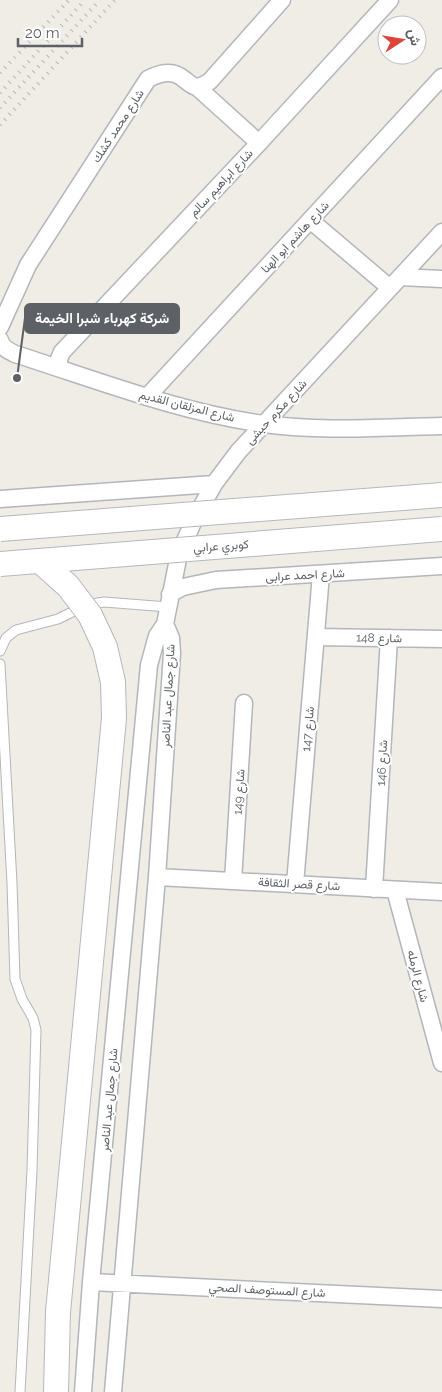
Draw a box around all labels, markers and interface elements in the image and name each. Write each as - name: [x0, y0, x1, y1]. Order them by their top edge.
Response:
- scale bar: [18, 15, 81, 47]
- north arrow: [377, 15, 427, 65]
- text: 20 m: [25, 24, 60, 42]
- text: ش: [404, 27, 424, 48]
- street label: شارع محمد كشك: [89, 87, 149, 166]
- street label: شارع ابراهيم سالم: [186, 146, 257, 221]
- street label: شارع هاشم ابو الهنا: [258, 198, 333, 277]
- callout: شركة كهرباء شبرا الخيمة: [25, 304, 179, 333]
- text: شركة كهرباء شبرا الخيمة: [35, 310, 169, 327]
- street label: شارع مكرم حبشى: [242, 377, 311, 449]
- street label: شارع المزلقان القديم: [137, 387, 236, 427]
- street label: كوبري عرابي: [193, 537, 249, 558]
- street label: شارع احمد عرابى: [265, 566, 345, 586]
- street label: شارع 148: [356, 631, 402, 647]
- street label: شارع جمال عبد الناصر: [158, 644, 180, 749]
- street label: شارع 147: [299, 706, 319, 752]
- street label: شارع 146: [374, 740, 392, 787]
- street label: شارع 149: [230, 769, 250, 816]
- street label: شارع قصر الثقافة: [257, 875, 340, 895]
- street label: شارع الرمله: [402, 948, 432, 1004]
- street label: شارع جمال عبد الناصر: [97, 1048, 122, 1154]
- street label: شارع المستوصف الصحي: [208, 1280, 326, 1303]

